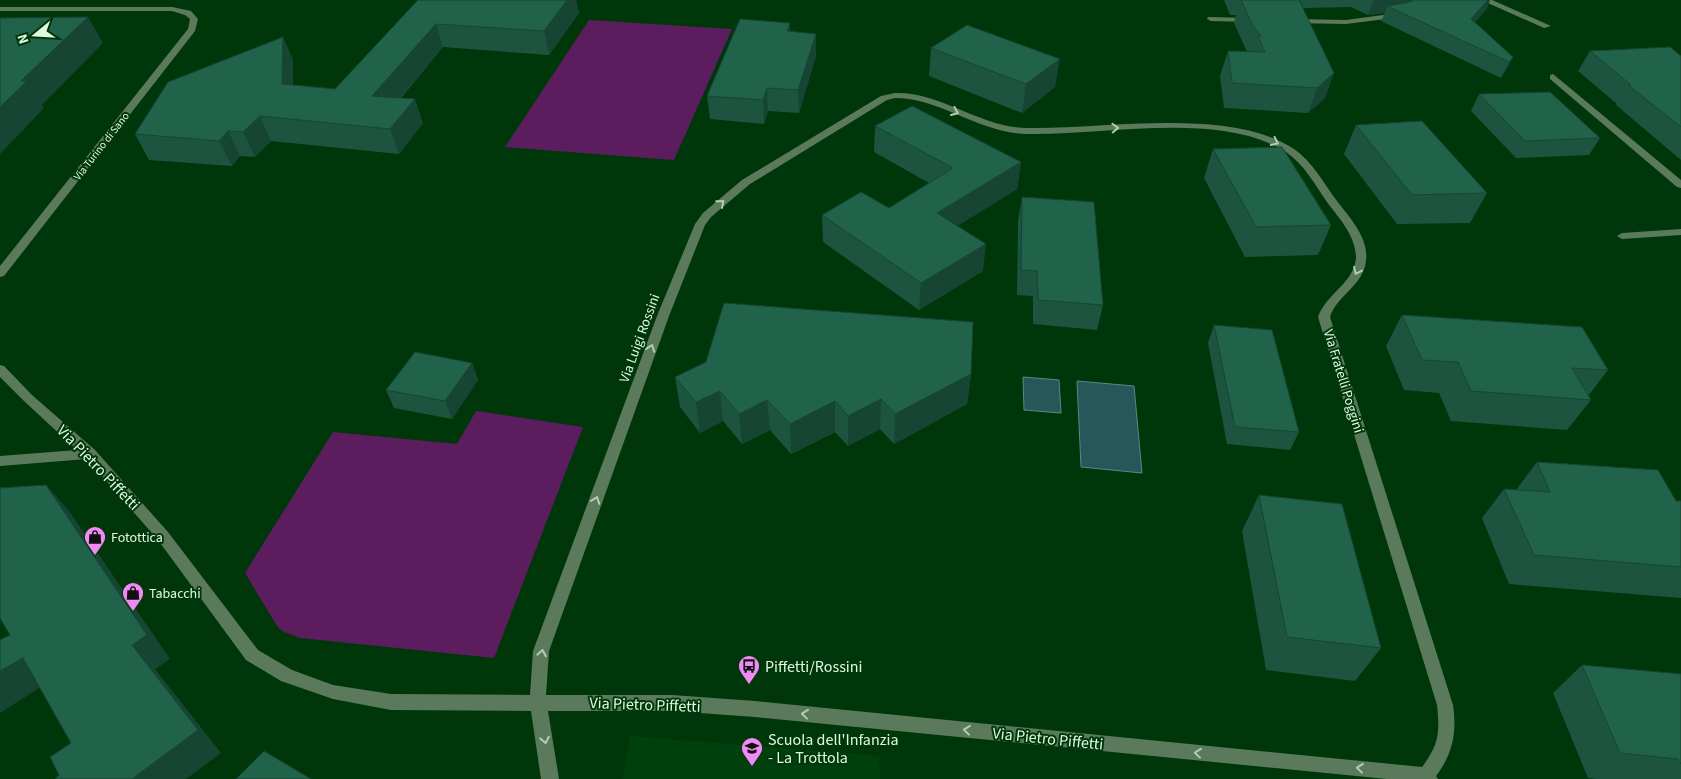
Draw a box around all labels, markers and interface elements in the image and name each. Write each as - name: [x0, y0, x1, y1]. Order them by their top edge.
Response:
- north arrow: [10, 10, 60, 60]
- text: N: [13, 31, 35, 46]
- one-way arrow: [950, 105, 959, 116]
- street label: Via Turino di Sano: [70, 109, 133, 183]
- one-way arrow: [1111, 123, 1119, 133]
- one-way arrow: [1270, 136, 1279, 147]
- one-way arrow: [715, 200, 724, 209]
- one-way arrow: [1353, 266, 1364, 275]
- street label: Via Luigi Rossini: [615, 291, 665, 386]
- street label: Via Fratelli Poggini: [1318, 327, 1368, 435]
- one-way arrow: [645, 344, 655, 352]
- street label: Via Pietro Piffetti: [52, 420, 145, 515]
- one-way arrow: [590, 497, 600, 505]
- shop icon: Fotottica: [83, 525, 107, 556]
- place label: Fotottica: [111, 528, 163, 548]
- shop icon: Tabacchi: [121, 581, 145, 612]
- place label: Tabacchi: [149, 584, 201, 604]
- one-way arrow: [536, 649, 546, 658]
- bus stop icon: Piffetti/Rossini: [737, 654, 761, 685]
- place label: Piffetti/Rossini: [765, 656, 863, 678]
- street label: Via Pietro Piffetti: [589, 692, 701, 718]
- one-way arrow: [801, 709, 809, 720]
- street label: Via Pietro Piffetti: [991, 722, 1104, 756]
- one-way arrow: [962, 725, 970, 736]
- place label: Scuola dell'Infanzia - La Trottola: [768, 729, 898, 769]
- one-way arrow: [540, 736, 550, 745]
- school or university icon: Scuola dell'Infanzia - La Trottola: [740, 736, 764, 767]
- one-way arrow: [1194, 747, 1202, 758]
- one-way arrow: [1356, 763, 1364, 774]

